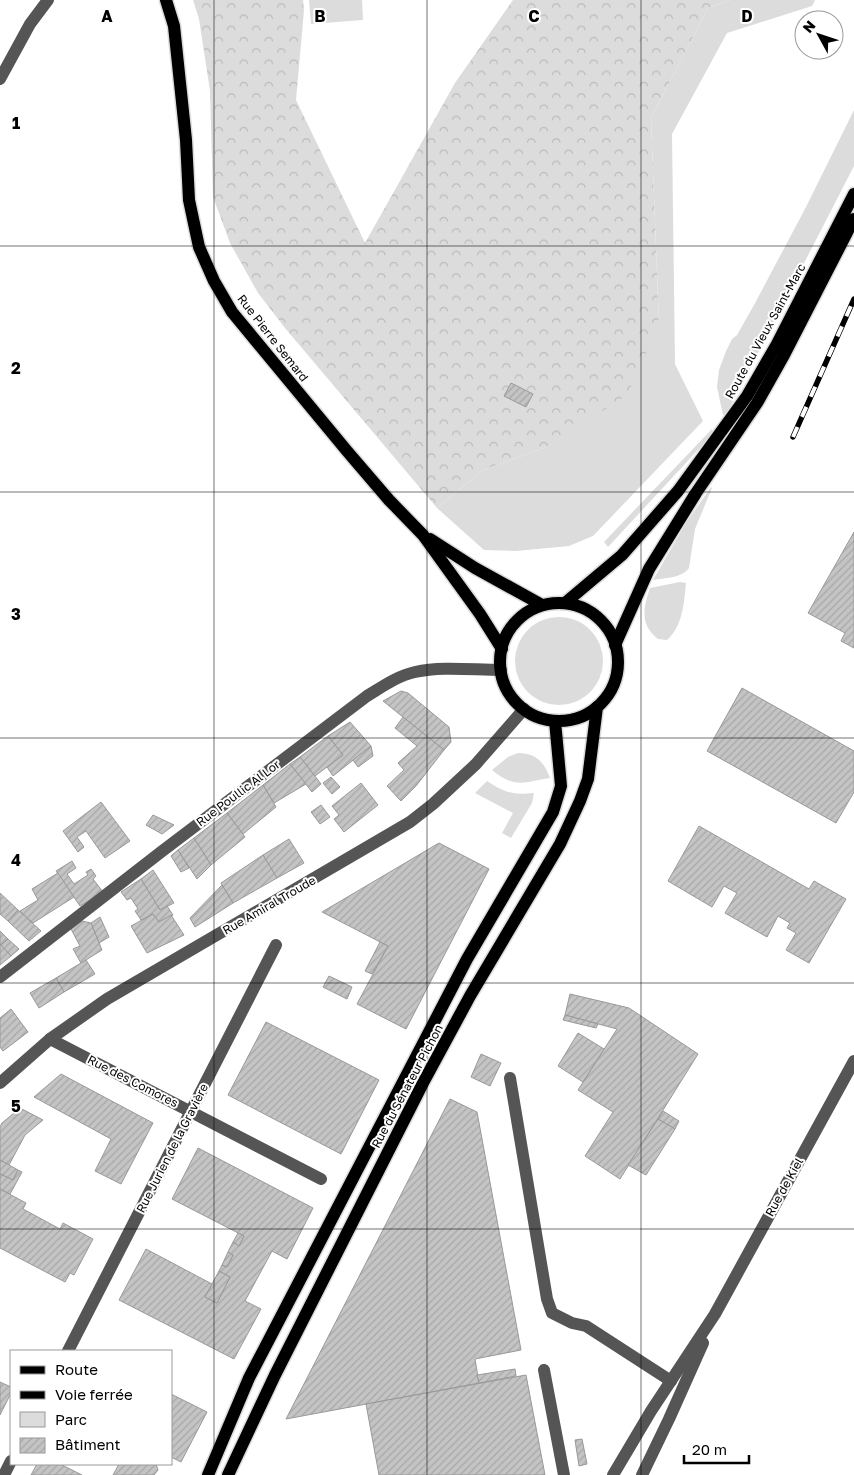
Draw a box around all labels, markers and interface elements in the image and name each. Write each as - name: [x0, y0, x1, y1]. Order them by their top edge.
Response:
- text: A: [101, 6, 113, 26]
- text: B: [314, 6, 326, 26]
- text: C: [528, 6, 540, 26]
- text: D: [741, 6, 753, 26]
- north arrow: [794, 10, 844, 60]
- text: N: [799, 17, 819, 36]
- text: 1: [12, 113, 20, 133]
- street label: Route du Vieux Saint-Marc: [722, 260, 809, 401]
- street label: Rue Pierre Semard: [234, 291, 312, 385]
- text: 2: [11, 358, 21, 378]
- text: 3: [11, 604, 21, 624]
- street label: Rue Poullic Al Lor: [193, 756, 283, 829]
- text: 4: [11, 850, 21, 870]
- street label: Rue Amiral Troude: [220, 872, 318, 938]
- street label: Rue du Sénateur Pichon: [368, 1022, 446, 1150]
- street label: Rue des Comores: [85, 1052, 181, 1110]
- street label: Rue Jurien de la Gravière: [133, 1081, 211, 1215]
- text: 5: [11, 1096, 21, 1116]
- street label: Rue de Kiel: [762, 1155, 806, 1219]
- legend: [10, 1350, 172, 1465]
- text: Route: [55, 1360, 98, 1378]
- text: Voie ferrée: [55, 1385, 133, 1403]
- text: Parc: [55, 1410, 87, 1428]
- scale bar: [684, 1432, 749, 1464]
- text: Bâtiment: [55, 1435, 120, 1453]
- text: 20 m: [692, 1440, 727, 1458]

